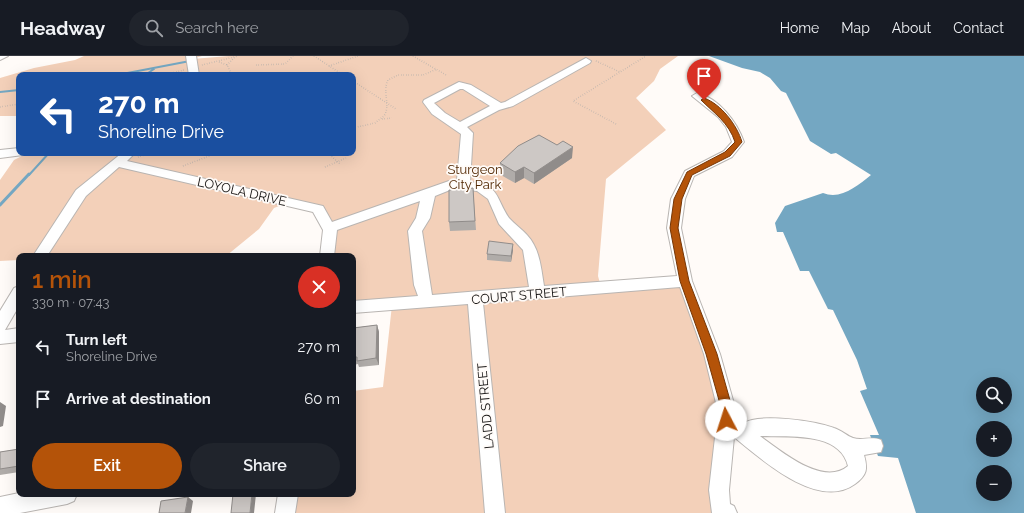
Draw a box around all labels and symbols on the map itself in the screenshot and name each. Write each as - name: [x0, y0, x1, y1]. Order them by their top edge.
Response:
- pin: [687, 59, 721, 100]
- park label: Sturgeon City Park: [447, 162, 503, 192]
- street label: LOYOLA DRIVE: [196, 174, 288, 209]
- street label: COURT STREET: [471, 284, 567, 307]
- street label: LADD STREET: [474, 362, 497, 450]
- position arrow: [705, 399, 747, 441]

